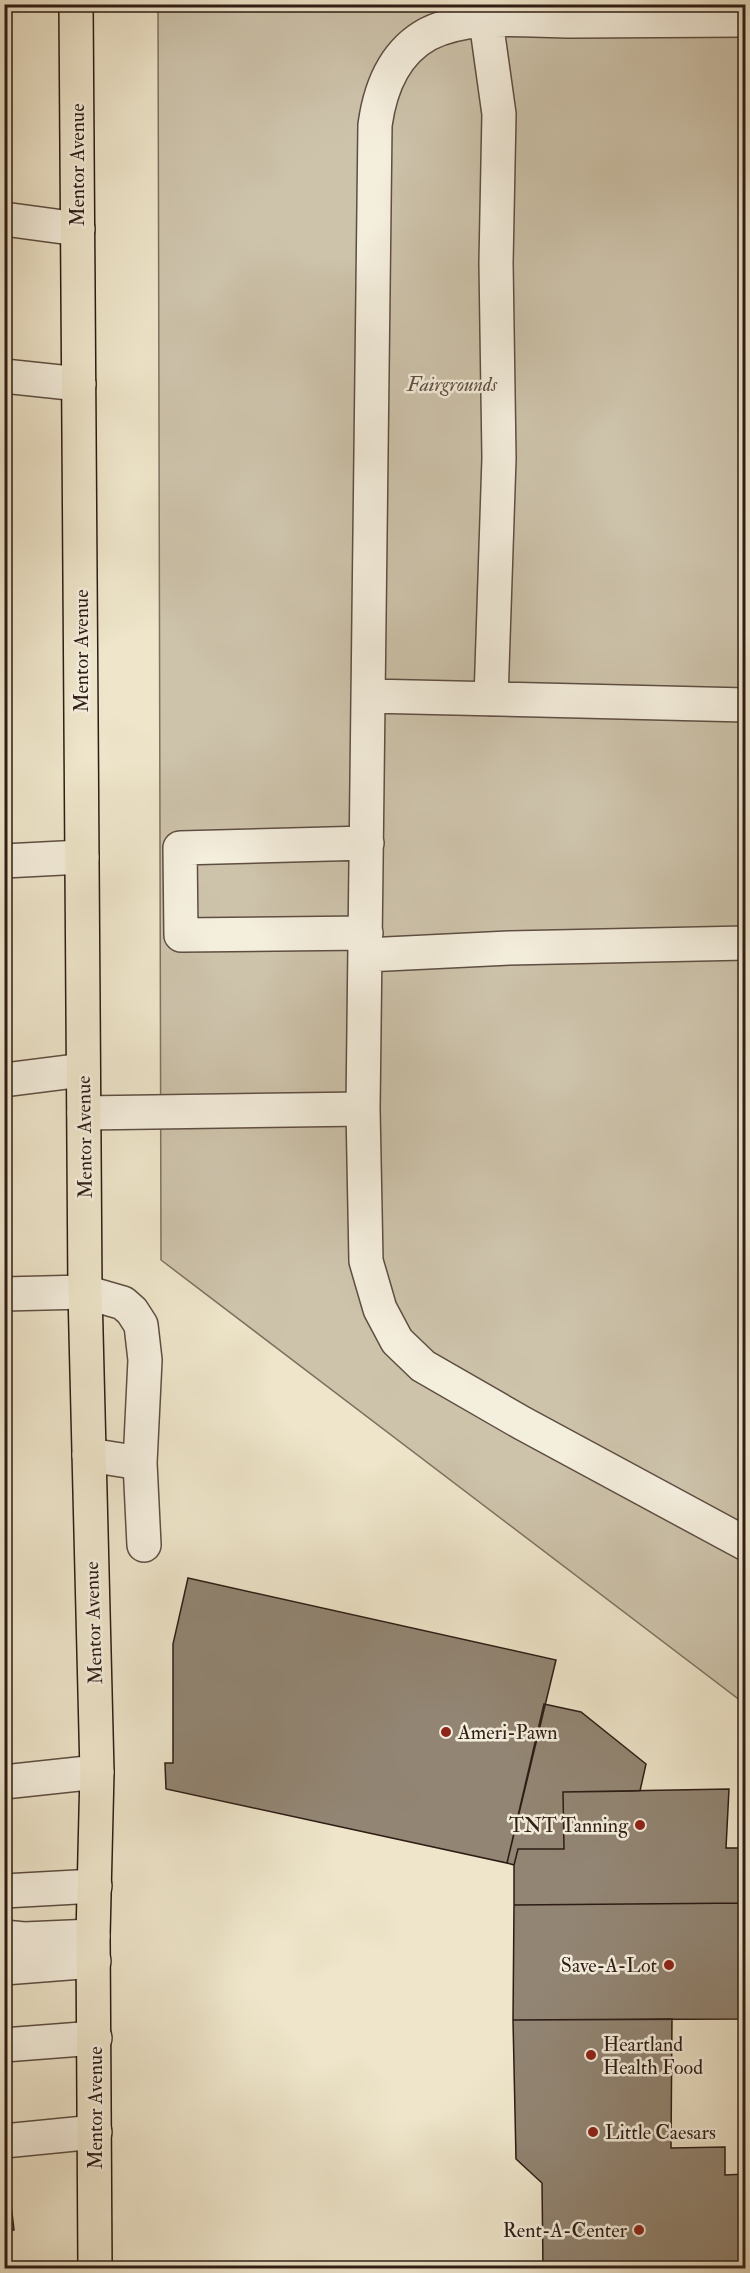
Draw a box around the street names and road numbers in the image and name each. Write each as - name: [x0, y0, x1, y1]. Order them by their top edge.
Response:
- street label: Mentor Avenue: [65, 103, 90, 227]
- street label: Mentor Avenue: [69, 589, 94, 713]
- street label: Mentor Avenue: [71, 1075, 98, 1199]
- street label: Mentor Avenue: [79, 1561, 108, 1685]
- street label: Mentor Avenue: [83, 2046, 108, 2170]

